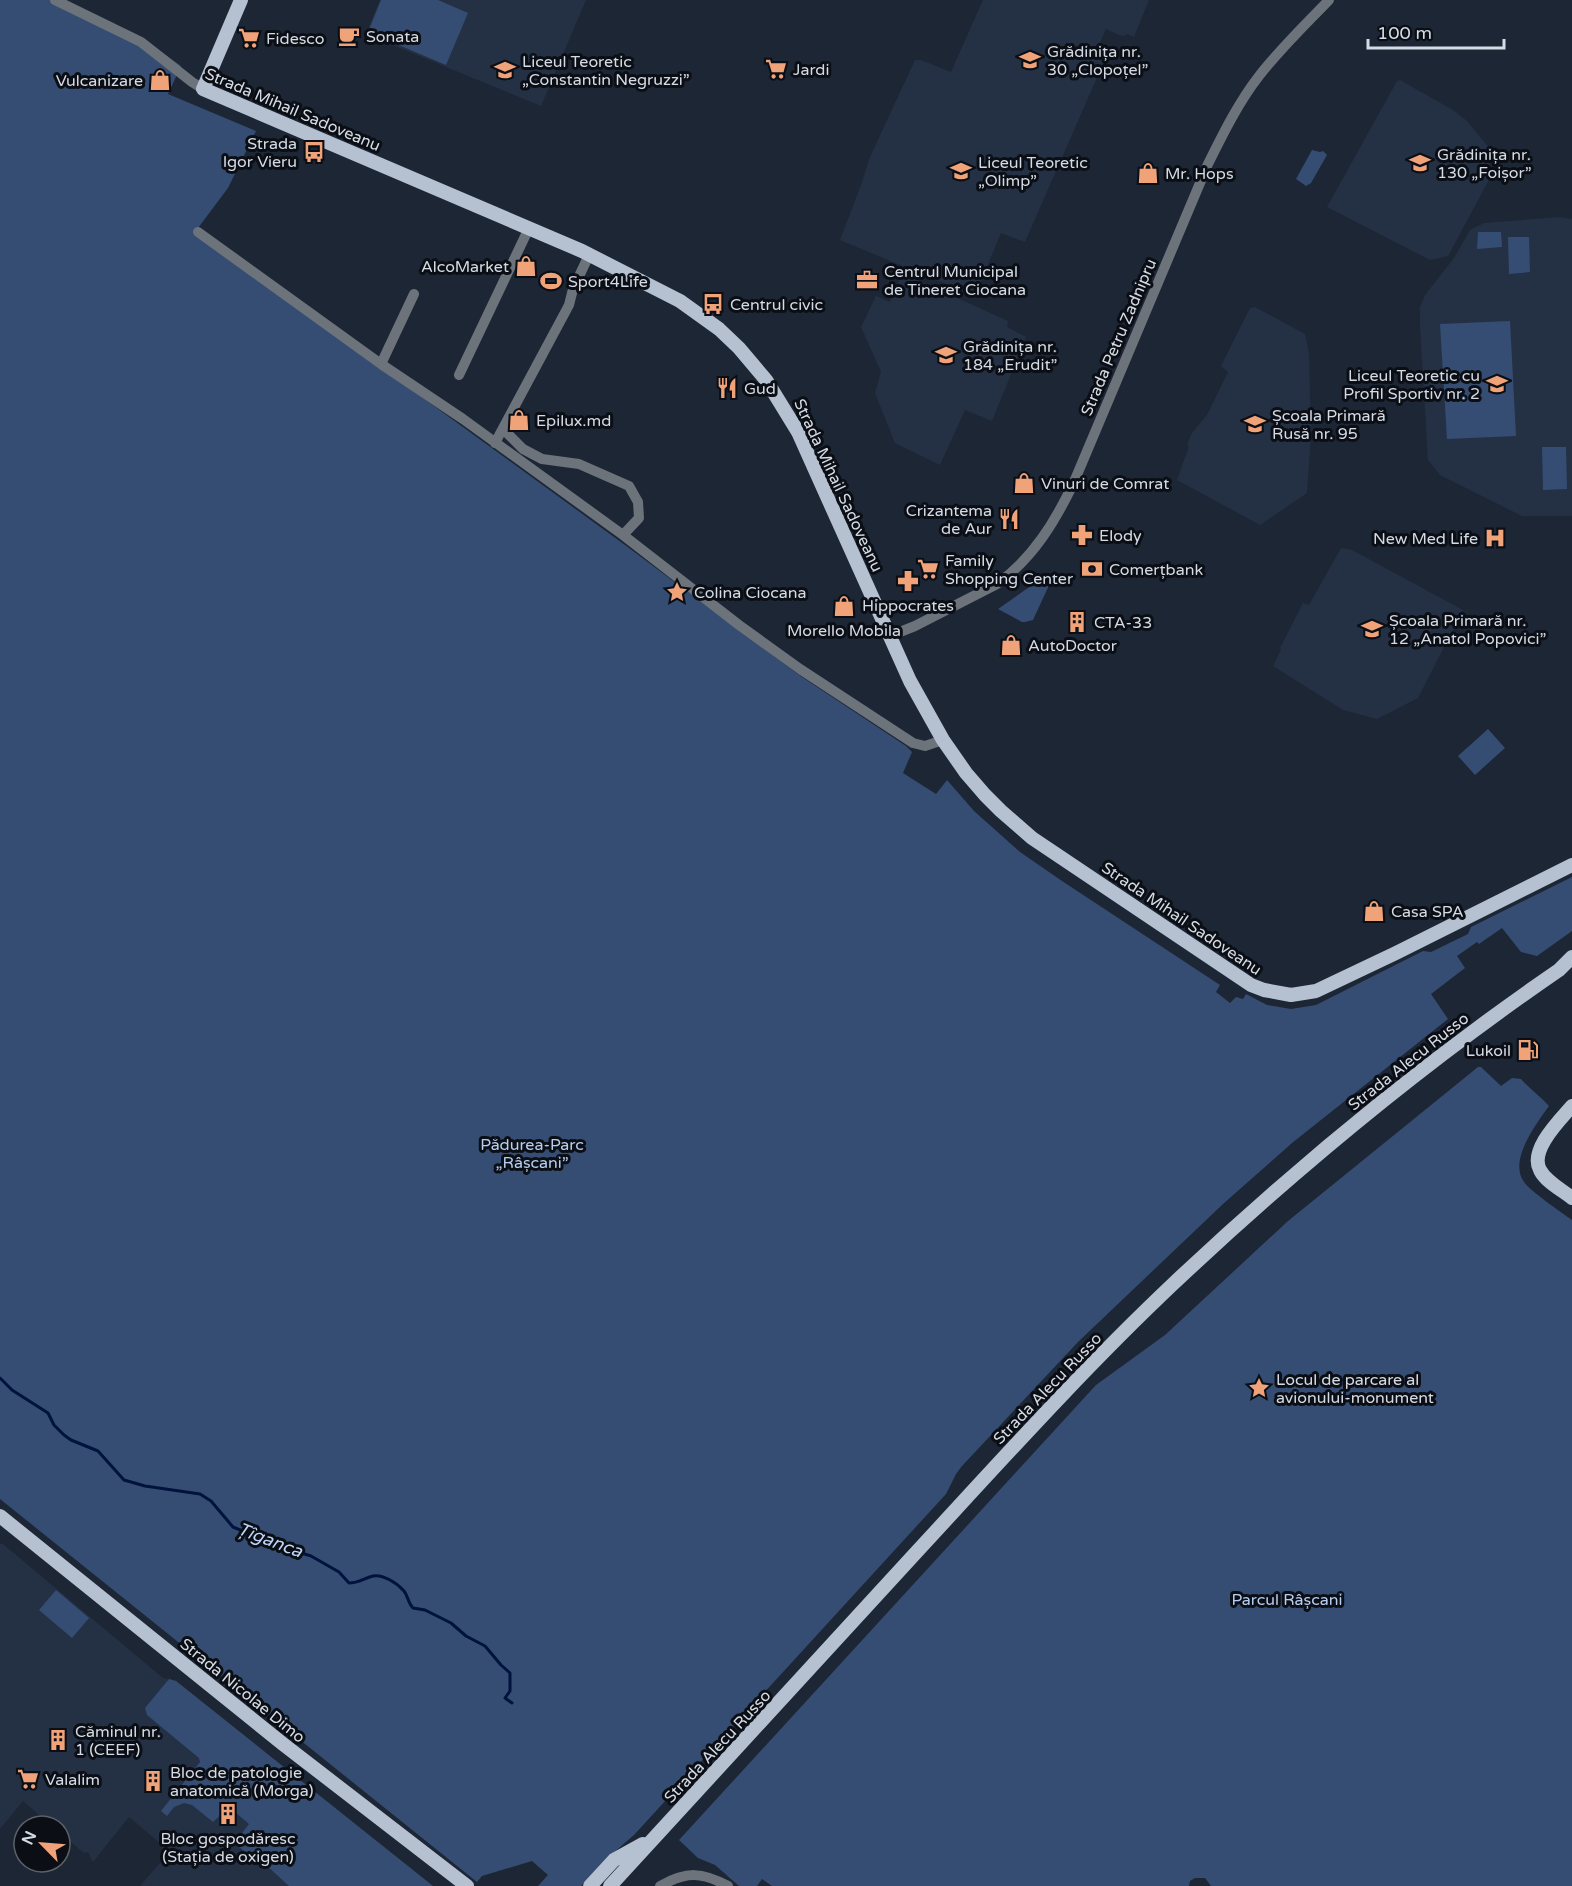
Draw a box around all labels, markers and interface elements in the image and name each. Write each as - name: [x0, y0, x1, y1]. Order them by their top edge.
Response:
- scale bar: [1368, 12, 1504, 50]
- text: 100 m: [1377, 22, 1432, 44]
- cafe icon: Sonata: [337, 24, 361, 48]
- supermarket icon: Fidesco: [237, 26, 261, 50]
- place label: Sonata: [366, 27, 419, 47]
- place label: Fidesco: [266, 29, 325, 49]
- place label: Grădinița nr. 30 „Clopoțel”: [1047, 42, 1148, 80]
- school or university icon: Grădinița nr. 30 „Clopoțel”: [1018, 48, 1042, 72]
- place label: Liceul Teoretic „Constantin Negruzzi”: [522, 52, 690, 90]
- supermarket icon: Jardi: [764, 57, 788, 81]
- school or university icon: Liceul Teoretic „Constantin Negruzzi”: [493, 58, 517, 82]
- place label: Jardi: [793, 60, 829, 80]
- street label: Strada Mihail Sadoveanu: [202, 64, 383, 156]
- shop icon: Vulcanizare: [148, 68, 172, 92]
- place label: Vulcanizare: [56, 71, 143, 91]
- place label: Strada Igor Vieru: [223, 134, 297, 172]
- bus stop icon: Strada Igor Vieru: [302, 140, 326, 164]
- place label: Grădinița nr. 130 „Foișor”: [1437, 145, 1531, 183]
- school or university icon: Grădinița nr. 130 „Foișor”: [1408, 151, 1432, 175]
- place label: Liceul Teoretic „Olimp”: [978, 153, 1088, 191]
- school or university icon: Liceul Teoretic „Olimp”: [949, 159, 973, 183]
- shop icon: Mr. Hops: [1136, 161, 1160, 185]
- place label: Mr. Hops: [1165, 164, 1234, 184]
- shop icon: AlcoMarket: [514, 254, 538, 278]
- street label: Strada Petru Zadnipru: [1077, 256, 1161, 419]
- place label: AlcoMarket: [421, 257, 509, 277]
- place label: Centrul Municipal de Tineret Ciocana: [884, 262, 1026, 300]
- office icon: Centrul Municipal de Tineret Ciocana: [855, 268, 879, 292]
- sports icon: Sport4Life: [539, 269, 563, 293]
- place label: Sport4Life: [568, 272, 648, 292]
- bus stop icon: Centrul civic: [701, 292, 725, 316]
- place label: Centrul civic: [730, 295, 823, 315]
- place label: Grădinița nr. 184 „Erudit”: [963, 337, 1057, 375]
- school or university icon: Grădinița nr. 184 „Erudit”: [934, 343, 958, 367]
- place label: Liceul Teoretic cu Profil Sportiv nr. 2: [1343, 366, 1480, 404]
- school or university icon: Liceul Teoretic cu Profil Sportiv nr. 2: [1485, 372, 1509, 396]
- restaurant icon: Gud: [715, 376, 739, 400]
- place label: Gud: [744, 379, 776, 399]
- street label: Strada Mihail Sadoveanu: [789, 396, 887, 575]
- place label: Școala Primară Rusă nr. 95: [1272, 406, 1386, 444]
- shop icon: Epilux.md: [507, 408, 531, 432]
- place label: Epilux.md: [536, 411, 611, 431]
- school or university icon: Școala Primară Rusă nr. 95: [1243, 412, 1267, 436]
- shop icon: Vinuri de Comrat: [1012, 471, 1036, 495]
- place label: Vinuri de Comrat: [1041, 474, 1169, 494]
- place label: Crizantema de Aur: [906, 501, 993, 539]
- restaurant icon: Crizantema de Aur: [997, 507, 1021, 531]
- pharmacy icon: Elody: [1070, 523, 1094, 547]
- place label: Elody: [1099, 526, 1142, 546]
- hospital icon: New Med Life: [1483, 526, 1507, 550]
- place label: New Med Life: [1373, 529, 1478, 549]
- place label: Family Shopping Center: [945, 551, 1074, 589]
- supermarket icon: Family Shopping Center: [916, 557, 940, 581]
- bank icon: Comerțbank: [1080, 557, 1104, 581]
- place label: Comerțbank: [1109, 560, 1203, 580]
- pharmacy icon: Hippocrates: [896, 569, 920, 593]
- place icon: Colina Ciocana: [665, 580, 689, 604]
- place label: Colina Ciocana: [694, 583, 807, 603]
- shop icon: Morello Mobila: [832, 594, 856, 618]
- place label: Hippocrates: [862, 596, 954, 616]
- building icon: CTA-33: [1065, 610, 1089, 634]
- place label: Școala Primară nr. 12 „Anatol Popovici”: [1389, 611, 1546, 649]
- place label: CTA-33: [1094, 613, 1152, 633]
- school or university icon: Școala Primară nr. 12 „Anatol Popovici”: [1360, 617, 1384, 641]
- place label: Morello Mobila: [787, 621, 901, 641]
- shop icon: AutoDoctor: [999, 633, 1023, 657]
- place label: AutoDoctor: [1028, 636, 1118, 656]
- street label: Strada Mihail Sadoveanu: [1098, 858, 1265, 980]
- shop icon: Casa SPA: [1362, 899, 1386, 923]
- place label: Casa SPA: [1391, 902, 1464, 922]
- street label: Strada Alecu Russo: [1344, 1008, 1473, 1115]
- fuel station icon: Lukoil: [1516, 1038, 1540, 1062]
- place label: Lukoil: [1466, 1041, 1511, 1061]
- park label: Pădurea-Parc „Râșcani”: [480, 1135, 584, 1173]
- street label: Strada Alecu Russo: [989, 1329, 1106, 1449]
- place label: Locul de parcare al avionului-monument: [1276, 1370, 1434, 1408]
- place icon: Locul de parcare al avionului-monument: [1247, 1376, 1271, 1400]
- water label: Țîganca: [234, 1518, 306, 1563]
- park label: Parcul Râșcani: [1232, 1590, 1342, 1610]
- street label: Strada Nicolae Dimo: [176, 1634, 309, 1747]
- street label: Strada Alecu Russo: [660, 1686, 775, 1807]
- place label: Căminul nr. 1 (CEEF): [75, 1722, 161, 1760]
- building icon: Căminul nr. 1 (CEEF): [46, 1728, 70, 1752]
- place label: Bloc de patologie anatomică (Morga): [170, 1763, 314, 1801]
- supermarket icon: Valalim: [16, 1767, 40, 1791]
- building icon: Bloc de patologie anatomică (Morga): [141, 1769, 165, 1793]
- place label: Valalim: [45, 1770, 100, 1790]
- building icon: Bloc gospodăresc (Stația de oxigen): [216, 1802, 240, 1826]
- north arrow: [12, 1814, 72, 1874]
- text: N: [18, 1828, 41, 1848]
- place label: Bloc gospodăresc (Stația de oxigen): [161, 1829, 295, 1867]

